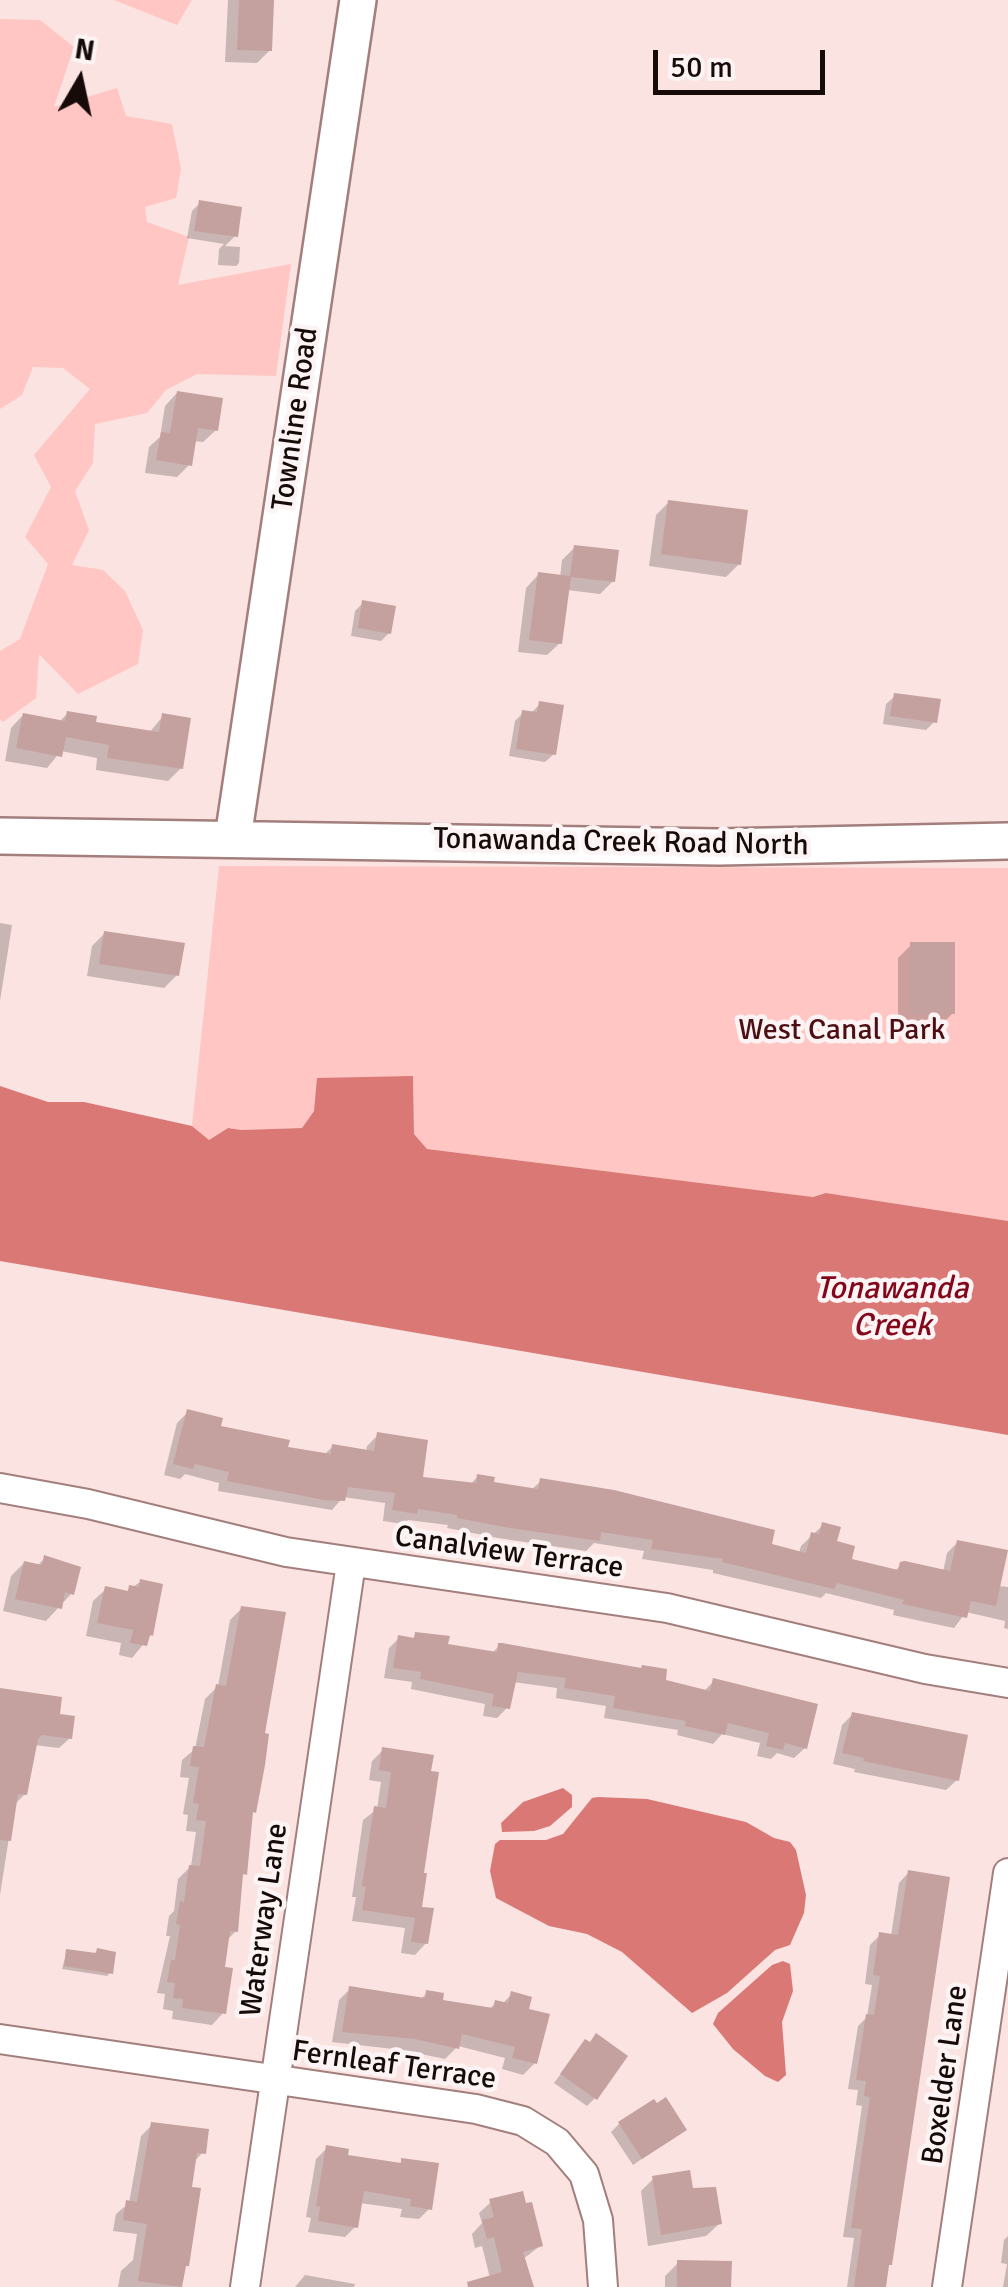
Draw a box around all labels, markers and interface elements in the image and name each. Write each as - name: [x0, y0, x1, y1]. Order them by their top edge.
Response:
- north arrow: [30, 30, 130, 130]
- scale bar: [658, 30, 830, 92]
- text: N: [72, 32, 97, 69]
- text: 50 m: [670, 49, 733, 86]
- street label: Townline Road: [265, 325, 327, 513]
- street label: Tonawanda Creek Road North: [433, 822, 809, 864]
- park label: West Canal Park: [738, 1013, 946, 1049]
- water label: Tonawanda Creek: [816, 1271, 968, 1346]
- street label: Canalview Terrace: [392, 1519, 626, 1587]
- street label: Waterway Lane: [234, 1821, 296, 2019]
- street label: Boxelder Lane: [916, 1983, 976, 2167]
- street label: Fernleaf Terrace: [290, 2034, 498, 2098]

